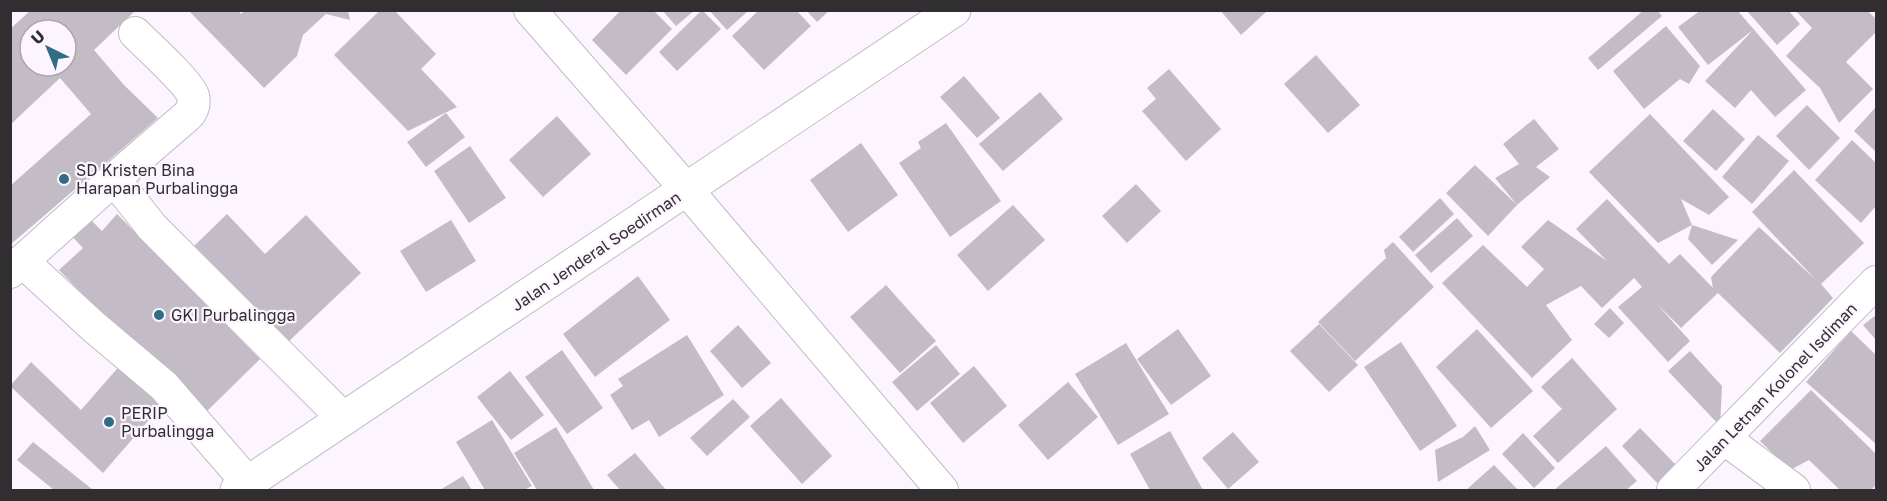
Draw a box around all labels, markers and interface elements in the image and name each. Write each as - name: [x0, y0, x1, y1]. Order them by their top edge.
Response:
- north arrow: [18, 18, 78, 78]
- text: U: [27, 26, 49, 48]
- place label: SD Kristen Bina Harapan Purbalingga: [76, 160, 238, 198]
- marker: SD Kristen Bina Harapan Purbalingga: [57, 172, 71, 186]
- street label: Jalan Jenderal Soedirman: [508, 187, 684, 315]
- street label: Jalan Letnan Kolonel Isdiman: [1689, 298, 1861, 476]
- place label: GKI Purbalingga: [171, 305, 296, 325]
- marker: GKI Purbalingga: [152, 308, 166, 322]
- place label: PERIP Purbalingga: [121, 403, 214, 441]
- marker: PERIP Purbalingga: [102, 415, 116, 429]

